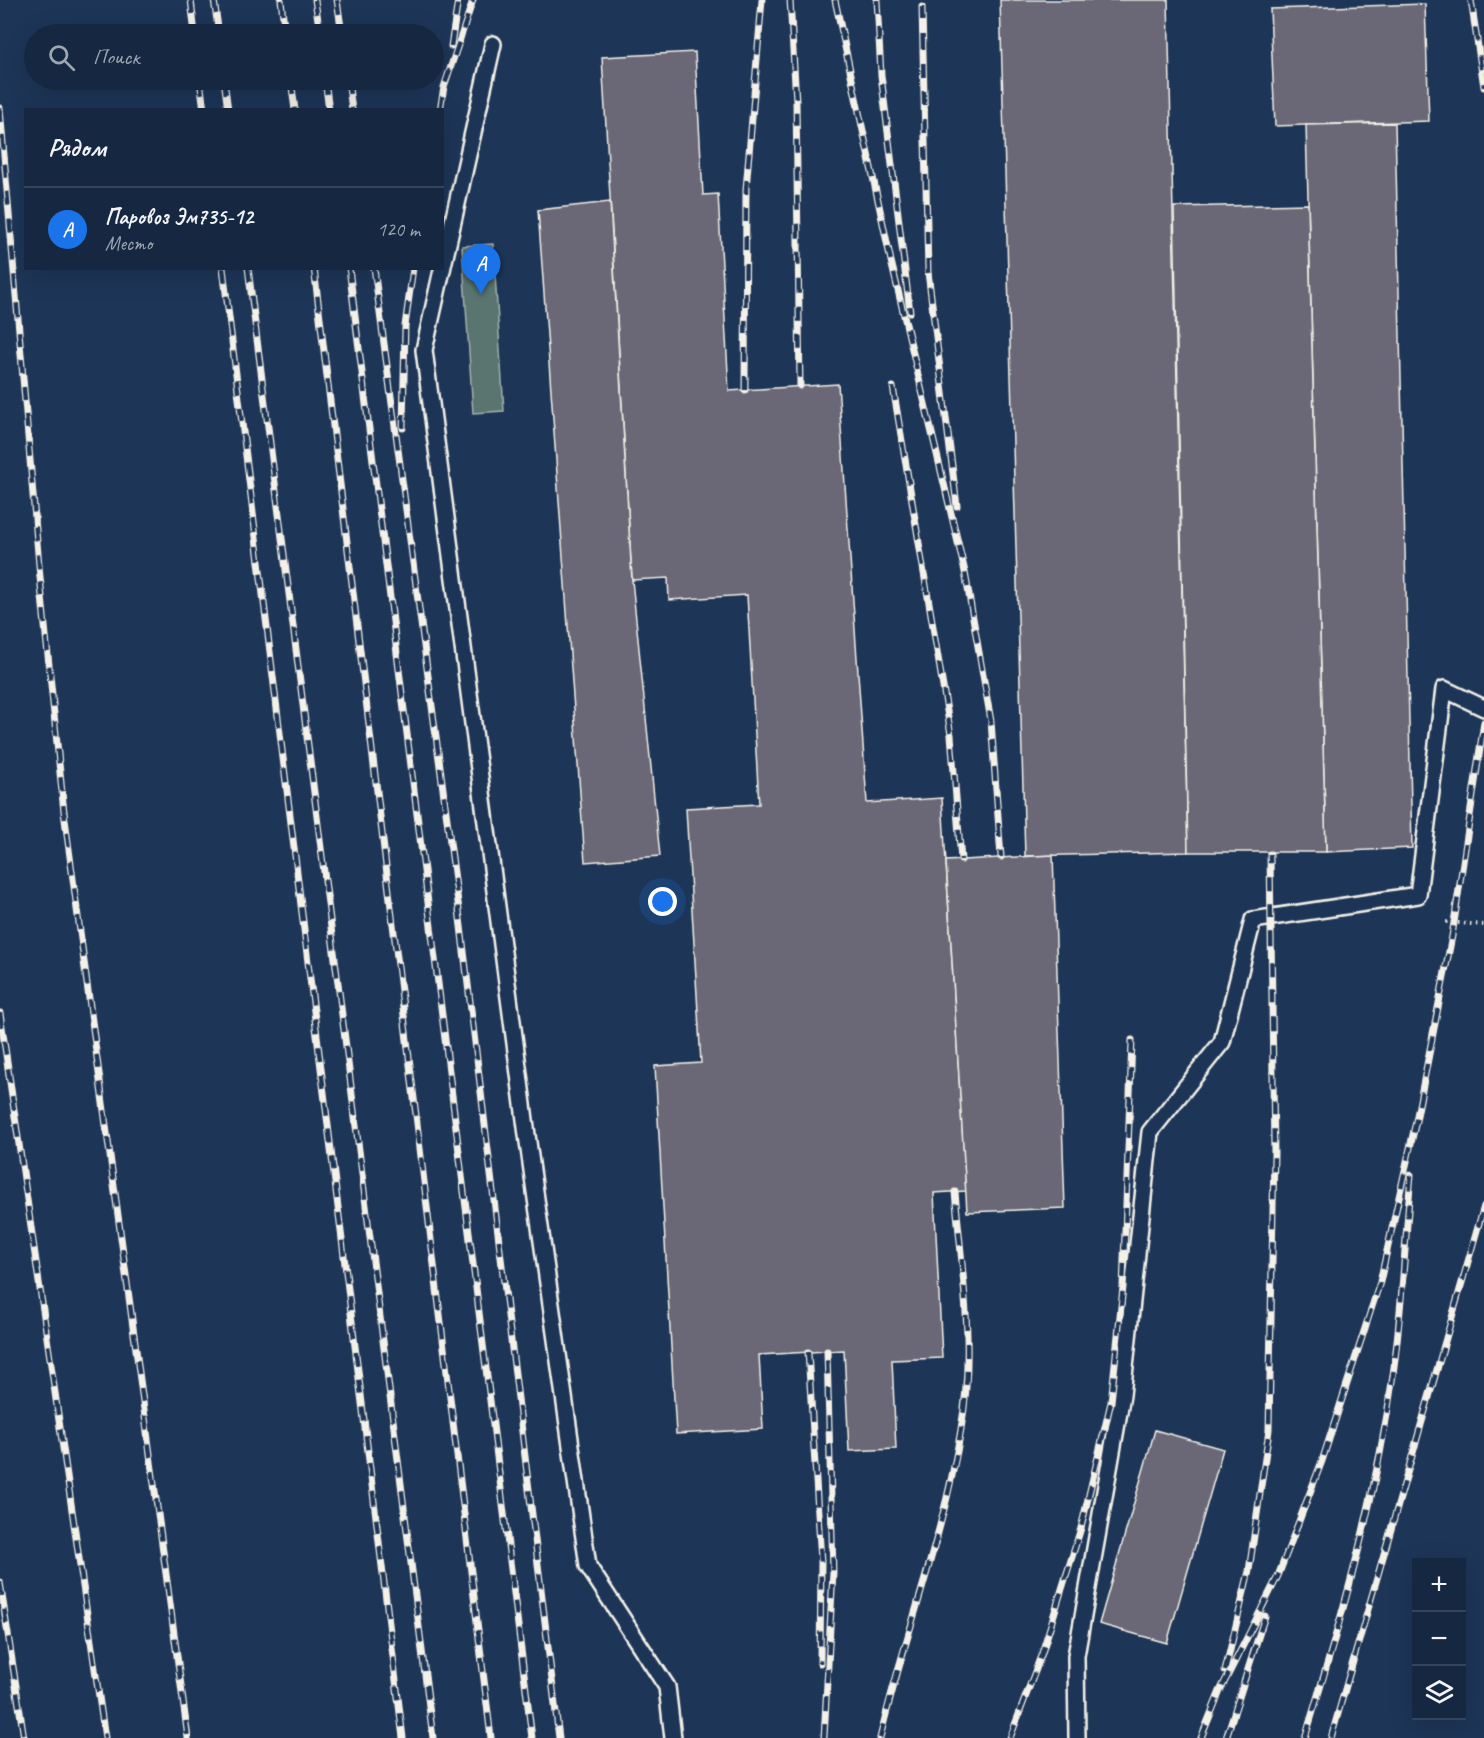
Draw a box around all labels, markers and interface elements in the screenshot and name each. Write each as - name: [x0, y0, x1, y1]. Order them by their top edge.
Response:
- search box: [24, 24, 444, 90]
- icon: search: [45, 41, 78, 74]
- text: Поиск: [93, 43, 139, 71]
- text: Рядом: [48, 131, 106, 164]
- text: Паровоз Эм735-12: [105, 203, 253, 231]
- text: A: [62, 217, 73, 242]
- text: 120 m: [377, 217, 420, 242]
- text: Место: [105, 231, 152, 256]
- pin: A: [462, 244, 500, 294]
- your location: [648, 887, 677, 916]
- map controls: [1412, 1558, 1466, 1720]
- button: +: [1412, 1558, 1466, 1612]
- button: −: [1412, 1612, 1466, 1666]
- button: layers: [1412, 1666, 1466, 1720]

